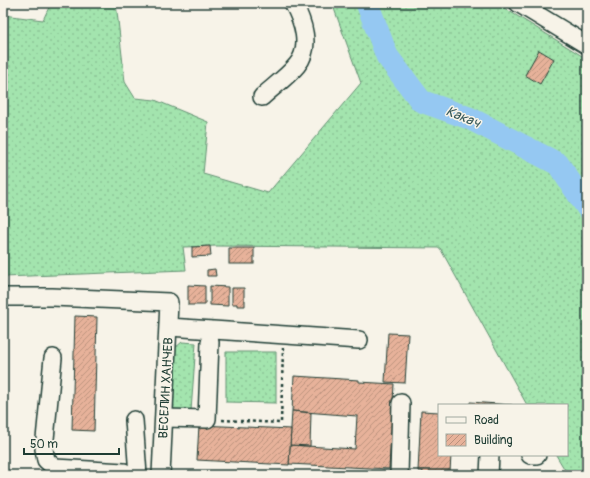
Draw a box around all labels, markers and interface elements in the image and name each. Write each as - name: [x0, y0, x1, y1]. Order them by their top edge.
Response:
- water label: Какач: [443, 102, 483, 132]
- street label: ВЕСЕЛИН ХАНЧЕВ: [155, 337, 177, 439]
- legend: [438, 404, 568, 456]
- text: Road: [474, 413, 499, 428]
- scale bar: [24, 430, 119, 456]
- text: Building: [474, 433, 513, 448]
- text: 50 m: [30, 437, 58, 452]

